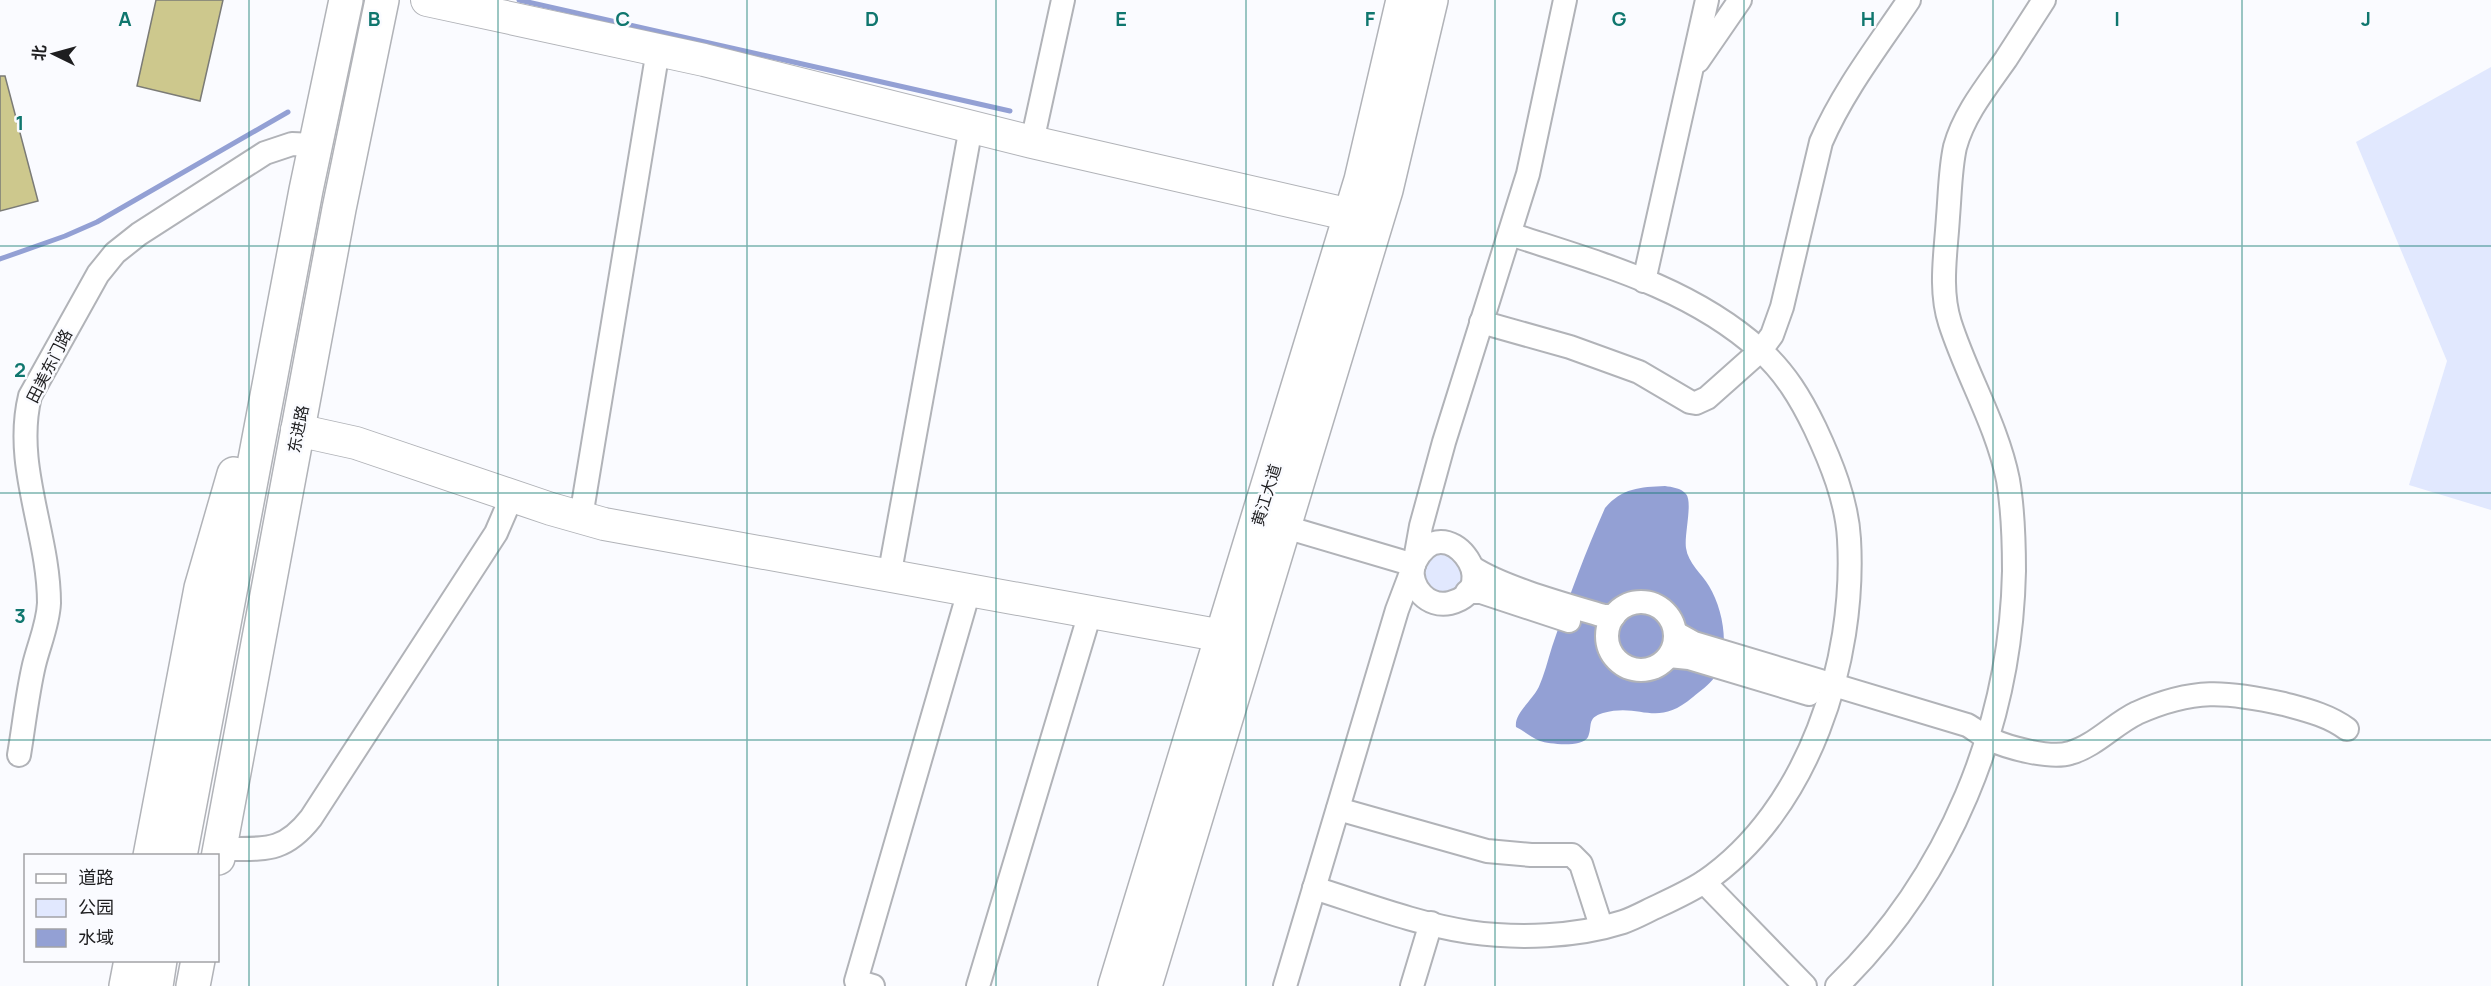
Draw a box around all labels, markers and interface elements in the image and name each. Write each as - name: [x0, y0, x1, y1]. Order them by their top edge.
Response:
- text: A: [118, 5, 132, 32]
- text: B: [368, 5, 381, 32]
- text: C: [616, 5, 630, 32]
- text: D: [865, 5, 879, 32]
- text: E: [1115, 5, 1127, 32]
- text: F: [1365, 5, 1376, 32]
- text: G: [1612, 5, 1627, 32]
- text: H: [1861, 5, 1875, 32]
- text: I: [2114, 5, 2120, 32]
- text: J: [2361, 5, 2371, 32]
- north arrow: [24, 24, 84, 84]
- text: 北: [27, 44, 51, 62]
- text: 1: [16, 109, 24, 136]
- street label: 田美东门路: [21, 325, 77, 407]
- text: 2: [14, 356, 26, 383]
- street label: 东进路: [283, 403, 313, 455]
- street label: 黄江大道: [1246, 461, 1286, 529]
- text: 3: [14, 602, 26, 629]
- legend: [24, 854, 219, 962]
- text: 道路: [78, 865, 114, 889]
- text: 公园: [78, 895, 114, 919]
- text: 水域: [78, 925, 114, 949]

